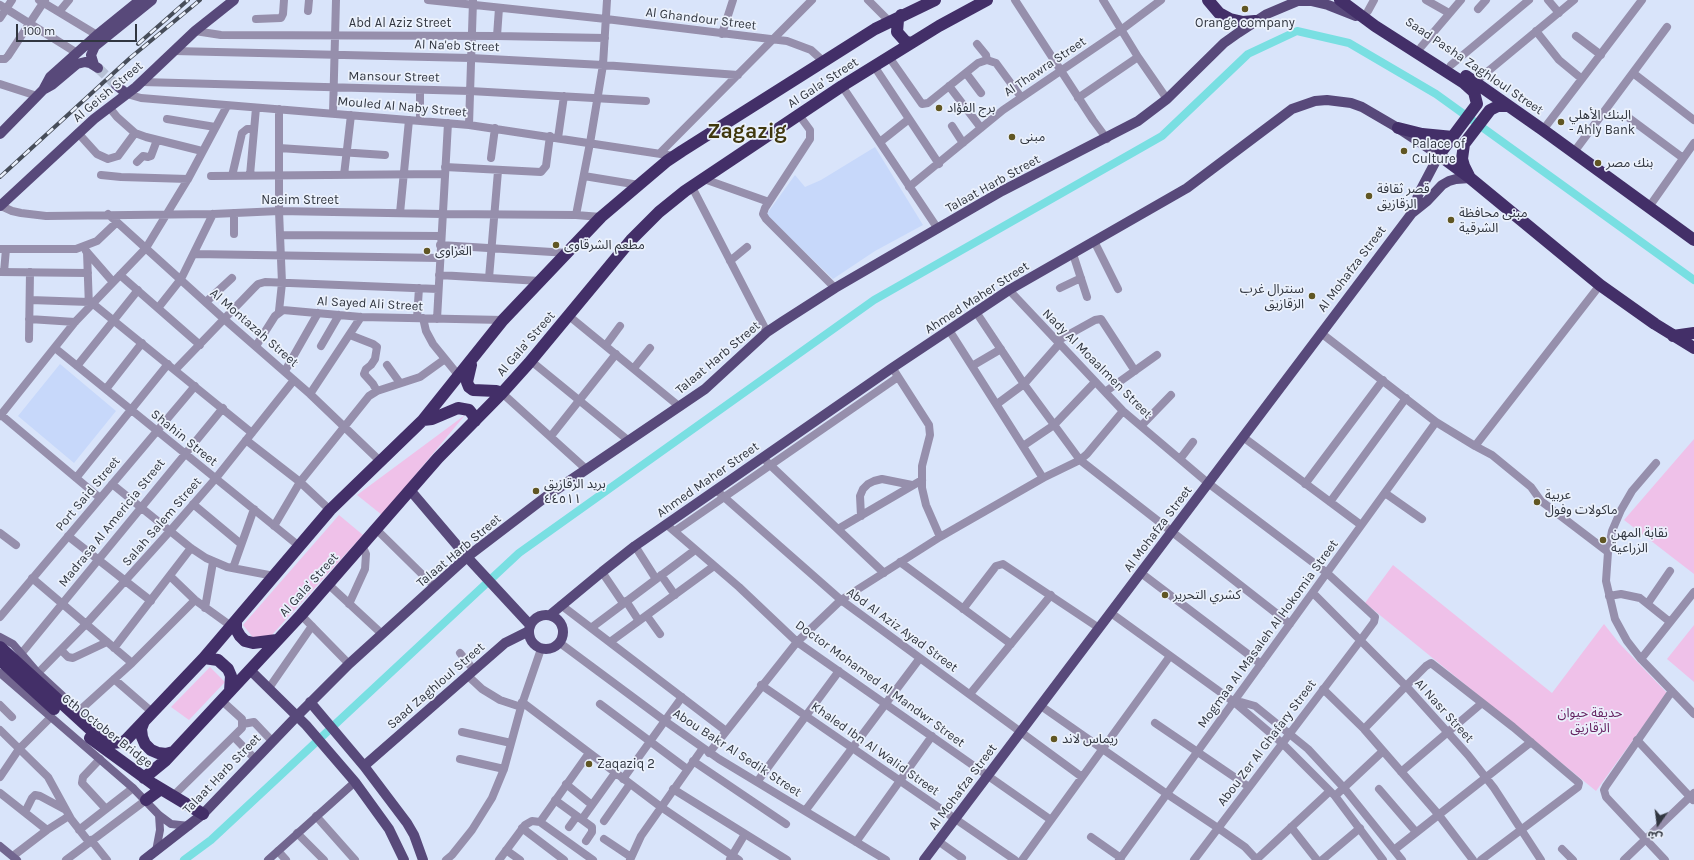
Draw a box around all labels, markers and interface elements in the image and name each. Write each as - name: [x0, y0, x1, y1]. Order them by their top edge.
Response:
- street label: Al Ghandour Street: [645, 4, 757, 34]
- marker: Orange company: [1240, 4, 1250, 14]
- street label: Saad Pasha Zaghloul Street: [1402, 14, 1546, 118]
- street label: Abd Al Aziz Street: [349, 15, 451, 31]
- place label: Orange company: [1195, 15, 1295, 31]
- scale bar: [18, 16, 139, 42]
- text: 100 m: [23, 24, 55, 38]
- street label: Al Thawra Street: [1001, 34, 1089, 100]
- street label: Al Na'eb Street: [414, 37, 500, 55]
- street label: Al Gala' Street: [785, 54, 861, 112]
- street label: Al Geish Street: [70, 58, 146, 126]
- street label: Mansour Street: [348, 68, 440, 86]
- street label: Mouled Al Naby Street: [337, 94, 467, 120]
- place label: برج الفؤاد: [947, 100, 995, 116]
- marker: برج الفؤاد: [934, 103, 944, 113]
- place label: البنك الأهلي - Ahly Bank: [1569, 107, 1635, 138]
- marker: البنك الأهلي - Ahly Bank: [1556, 117, 1566, 127]
- district label: Zagazig: [707, 119, 787, 145]
- place label: مبنى: [1020, 129, 1045, 145]
- marker: مبنى: [1007, 132, 1017, 142]
- place label: Palace of Culture: [1412, 136, 1465, 167]
- marker: Palace of Culture: [1399, 146, 1409, 156]
- street label: Talaat Harb Street: [943, 152, 1043, 216]
- place label: بنك مصر: [1606, 155, 1653, 171]
- marker: بنك مصر: [1593, 158, 1603, 168]
- place label: قصر ثقافة الزقازيق: [1377, 181, 1430, 212]
- marker: قصر ثقافة الزقازيق: [1364, 191, 1374, 201]
- street label: Naeim Street: [261, 192, 339, 208]
- place label: مبنى محافظة الشرقية: [1459, 205, 1528, 236]
- marker: مبنى محافظة الشرقية: [1446, 215, 1456, 225]
- street label: Al Mohafza Street: [1315, 223, 1389, 315]
- place label: مطعم الشرقاوى: [564, 237, 645, 253]
- marker: مطعم الشرقاوى: [551, 240, 561, 250]
- place label: الغزاوى: [435, 243, 472, 259]
- marker: الغزاوى: [422, 246, 432, 256]
- street label: Ahmed Maher Street: [922, 258, 1032, 338]
- place label: سنترال غرب الزقازيق: [1240, 281, 1304, 312]
- street label: Al Montazah Street: [207, 285, 301, 371]
- marker: سنترال غرب الزقازيق: [1307, 291, 1317, 301]
- street label: Al Sayed Ali Street: [316, 293, 424, 315]
- street label: Nady Al Moaalmen Street: [1039, 306, 1155, 422]
- street label: Al Gala' Street: [494, 308, 558, 380]
- street label: Talaat Harb Street: [673, 318, 763, 398]
- street label: Shahin Street: [148, 406, 220, 470]
- street label: Ahmed Maher Street: [654, 439, 762, 521]
- street label: Port Said Street: [52, 454, 124, 534]
- street label: Madrasa Al Americia Street: [55, 456, 169, 590]
- street label: Salah Salem Street: [119, 474, 205, 570]
- place label: بريد الزقازيق ٤٤٥١١: [544, 476, 606, 507]
- street label: Al Mohafza Street: [1121, 483, 1195, 575]
- marker: بريد الزقازيق ٤٤٥١١: [531, 486, 541, 496]
- place label: عربية ماكولات وفول: [1545, 487, 1617, 518]
- marker: عربية ماكولات وفول: [1532, 497, 1542, 507]
- street label: Talaat Harb Street: [414, 511, 504, 591]
- place label: نقابة المهن الزراعية: [1611, 525, 1668, 556]
- marker: نقابة المهن الزراعية: [1598, 535, 1608, 545]
- street label: Mogmaa Al Masaleh Al Hokomia Street: [1194, 537, 1342, 731]
- street label: Al Gala' Street: [276, 550, 342, 620]
- street label: Abd Al Aziz Ayad Street: [843, 584, 961, 676]
- place label: كشري التحرير: [1173, 587, 1241, 603]
- marker: كشري التحرير: [1160, 590, 1170, 600]
- street label: Doctor Mohamed Al Mandwr Street: [792, 617, 968, 751]
- street label: Saad Zaghloul Street: [384, 639, 488, 733]
- street label: Al Nasr Street: [1411, 676, 1477, 746]
- street label: Abou Zer Al Ghafary Street: [1214, 677, 1320, 809]
- street label: 6th October Bridge: [59, 691, 155, 771]
- street label: Khaled Ibn Al Walid Street: [808, 699, 942, 799]
- park label: حديقة حيوان الزقازيق: [1558, 705, 1622, 736]
- street label: Abou Bakr Al Sedik Street: [670, 706, 804, 800]
- street label: Talaat Harb Street: [180, 731, 264, 817]
- place label: ريماس لاند: [1062, 731, 1118, 747]
- marker: ريماس لاند: [1049, 734, 1059, 744]
- street label: Al Mohafza Street: [926, 741, 1000, 833]
- place label: Zaqaziq 2: [597, 756, 655, 772]
- marker: Zaqaziq 2: [584, 759, 594, 769]
- north arrow: [1638, 804, 1678, 844]
- text: ش: [1646, 828, 1664, 844]

